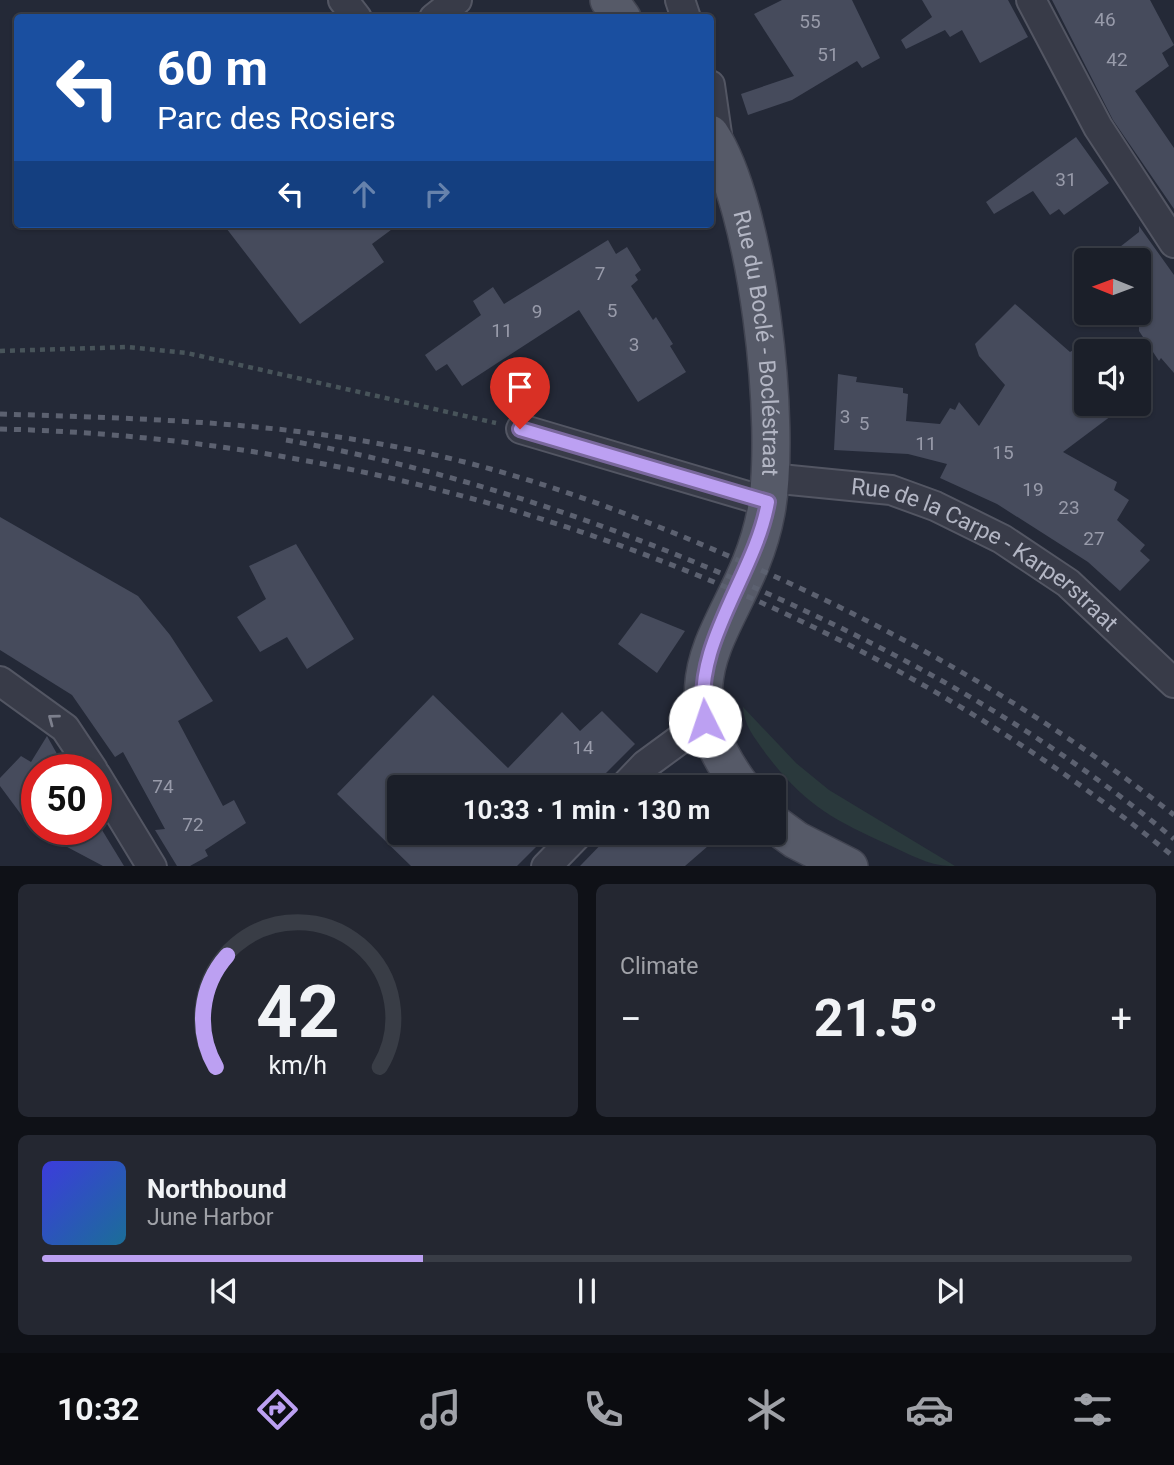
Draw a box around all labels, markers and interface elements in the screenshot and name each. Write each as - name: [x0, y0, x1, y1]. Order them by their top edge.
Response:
- house number: 46: [1094, 8, 1116, 31]
- house number: 55: [799, 10, 821, 33]
- text: 60 m: [157, 40, 268, 97]
- icon: left: [42, 42, 133, 133]
- house number: 51: [817, 43, 839, 66]
- house number: 42: [1106, 48, 1128, 71]
- text: Parc des Rosiers: [157, 99, 396, 137]
- house number: 31: [1055, 168, 1077, 191]
- icon: left: [272, 175, 310, 213]
- icon: ahead: [345, 175, 383, 213]
- icon: right: [418, 175, 456, 213]
- street label: Rue du Boclé - Bocléstraat: [728, 207, 784, 477]
- north arrow: [1074, 248, 1152, 326]
- map controls: [1074, 248, 1151, 416]
- house number: 7: [595, 262, 605, 285]
- house number: 5: [607, 299, 617, 322]
- house number: 9: [532, 300, 542, 323]
- house number: 11: [491, 319, 513, 342]
- house number: 3: [629, 333, 639, 356]
- button: sound: [1074, 339, 1151, 416]
- pin: [490, 357, 550, 429]
- icon: arrive: [501, 368, 539, 406]
- house number: 3: [840, 405, 850, 428]
- house number: 5: [859, 412, 869, 435]
- house number: 11: [915, 432, 937, 455]
- house number: 15: [992, 441, 1014, 464]
- street label: Rue de la Carpe - Karperstraat: [850, 473, 1124, 637]
- house number: 19: [1022, 478, 1044, 501]
- house number: 23: [1058, 496, 1080, 519]
- house number: 27: [1083, 527, 1105, 550]
- position arrow: [668, 684, 742, 758]
- one-way arrow: [48, 715, 61, 728]
- house number: 14: [572, 736, 594, 759]
- speed limit sign: 50: [21, 754, 112, 845]
- house number: 74: [152, 775, 174, 798]
- text: 10:33 · 1 min · 130 m: [463, 795, 710, 825]
- house number: 72: [182, 813, 204, 836]
- text: Climate: [620, 953, 699, 980]
- text: 42: [256, 969, 340, 1055]
- text: 21.5°: [814, 988, 939, 1049]
- text: −: [620, 997, 642, 1041]
- text: +: [1110, 997, 1132, 1041]
- text: km/h: [269, 1050, 327, 1079]
- text: Northbound: [147, 1174, 287, 1204]
- text: June Harbor: [147, 1204, 274, 1231]
- icon: previous: [205, 1272, 243, 1310]
- icon: pause: [568, 1272, 606, 1310]
- icon: next: [931, 1272, 969, 1310]
- icon: directions: [253, 1385, 302, 1434]
- icon: music: [416, 1385, 465, 1434]
- icon: phone: [579, 1385, 628, 1434]
- icon: climate: [742, 1385, 791, 1434]
- icon: car: [905, 1385, 954, 1434]
- icon: filters: [1068, 1385, 1117, 1434]
- text: 10:32: [57, 1390, 139, 1428]

